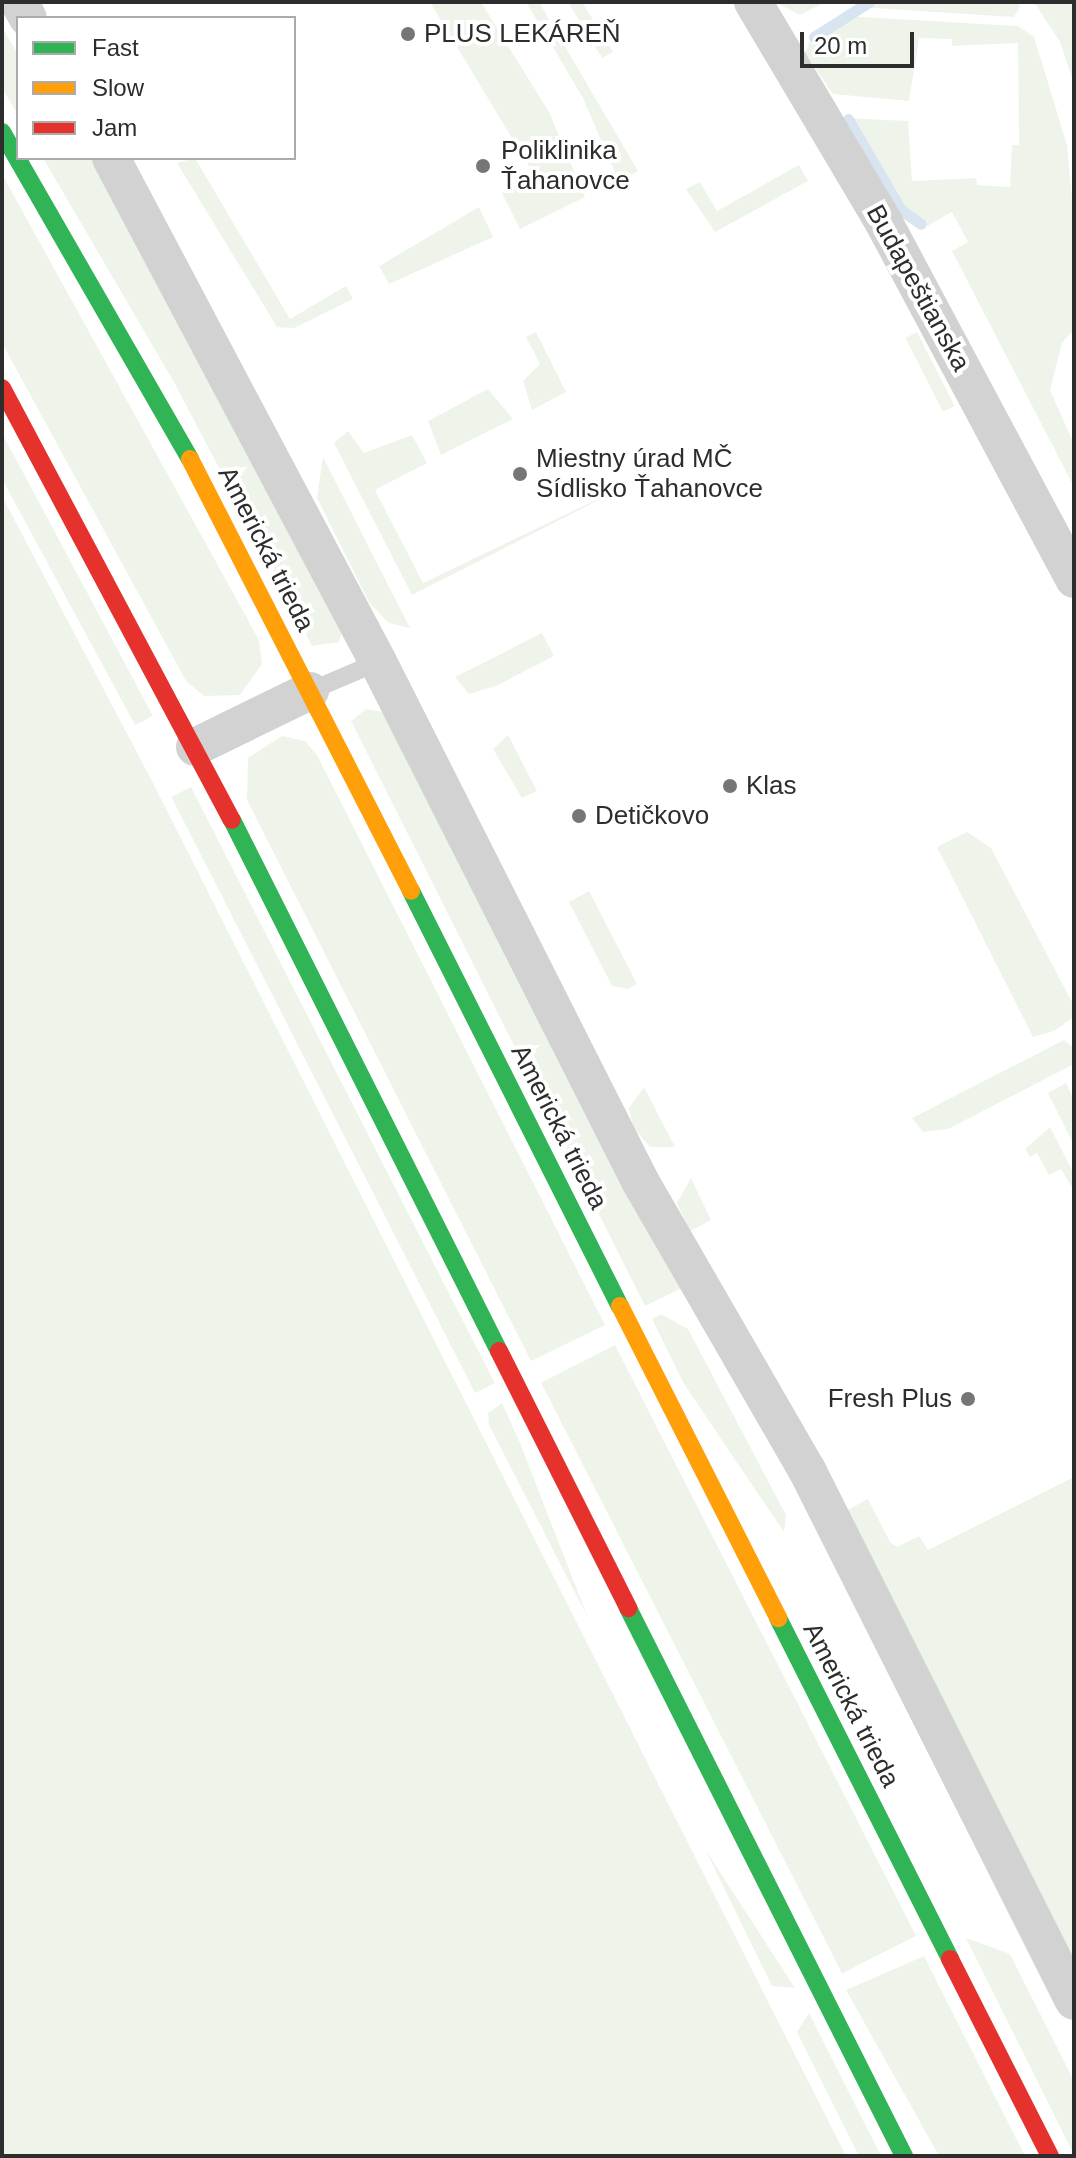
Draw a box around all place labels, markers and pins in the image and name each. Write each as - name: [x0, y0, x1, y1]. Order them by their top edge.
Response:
- place label: PLUS LEKÁREŇ: [424, 18, 621, 50]
- marker: PLUS LEKÁREŇ: [399, 25, 417, 43]
- place label: Poliklinika Ťahanovce: [501, 135, 630, 196]
- marker: Poliklinika Ťahanovce: [472, 155, 494, 177]
- place label: Miestny úrad MČ Sídlisko Ťahanovce: [536, 443, 763, 504]
- marker: Miestny úrad MČ Sídlisko Ťahanovce: [511, 465, 529, 483]
- place label: Klas: [746, 770, 797, 802]
- marker: Klas: [721, 777, 739, 795]
- place label: Detičkovo: [595, 800, 709, 832]
- marker: Detičkovo: [570, 807, 588, 825]
- place label: Fresh Plus: [828, 1383, 952, 1415]
- marker: Fresh Plus: [959, 1390, 977, 1408]

